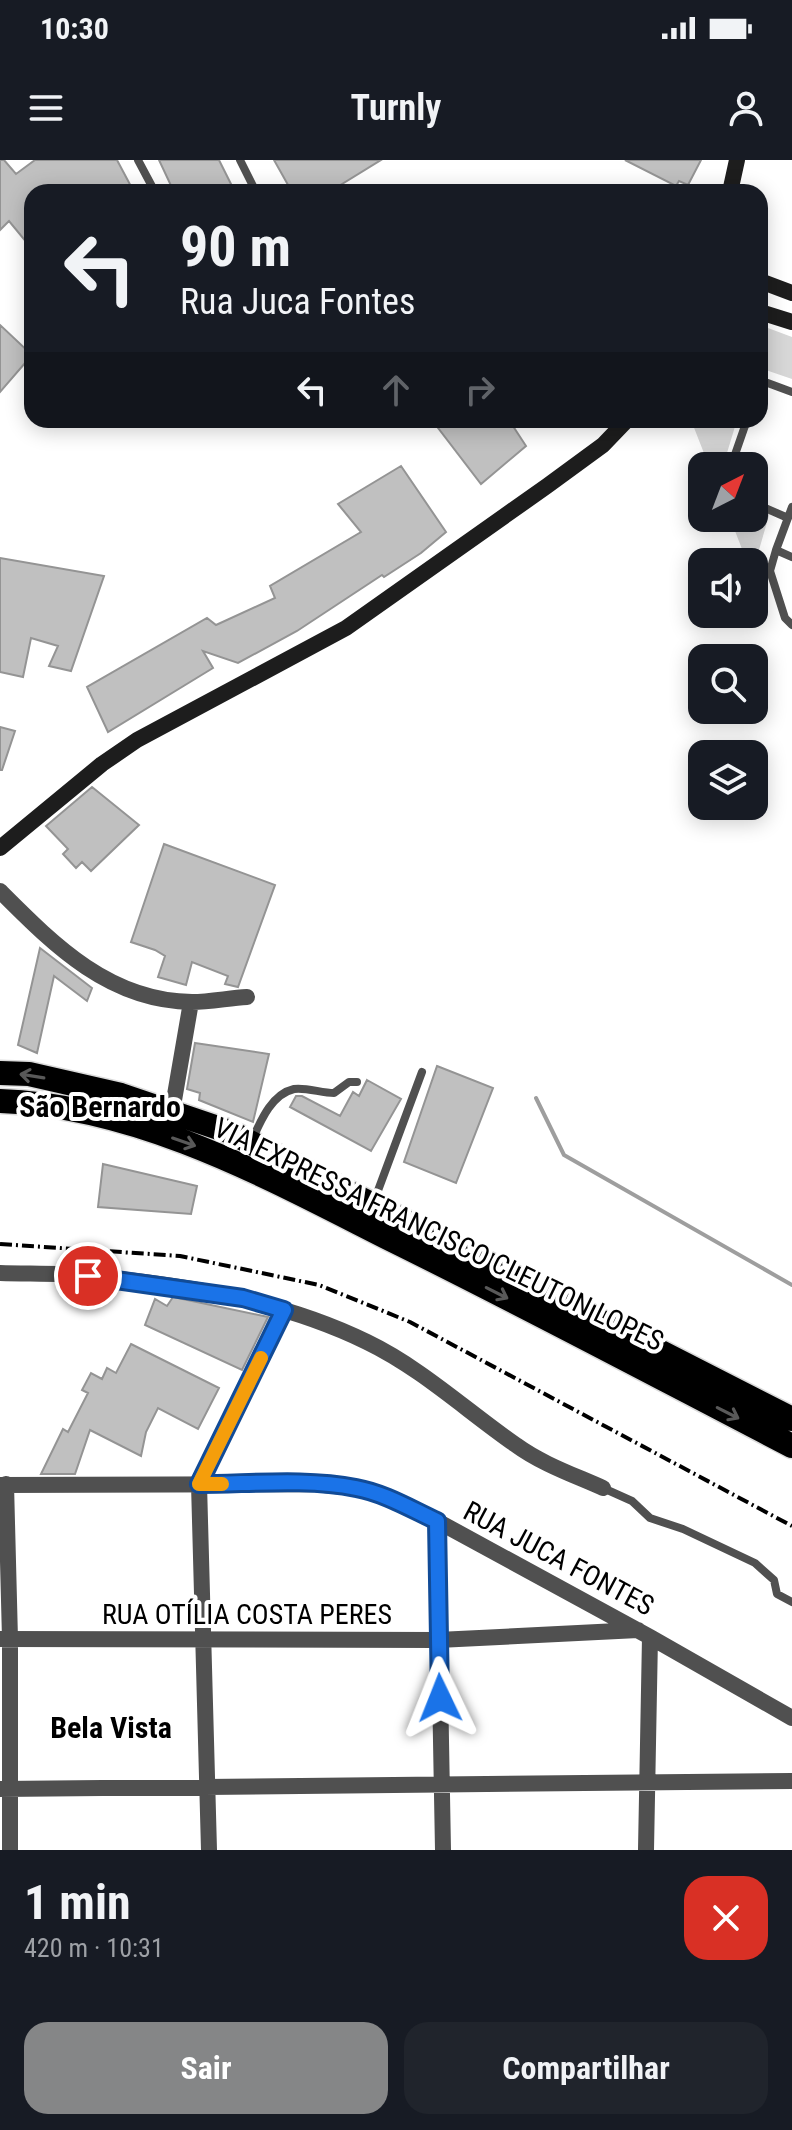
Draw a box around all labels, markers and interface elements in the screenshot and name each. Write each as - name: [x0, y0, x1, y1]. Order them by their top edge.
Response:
- text: 10:30: [40, 11, 109, 46]
- icon: menu: [24, 86, 68, 130]
- icon: person: [724, 86, 768, 130]
- text: Turnly: [351, 87, 441, 129]
- text: 90 m: [180, 214, 291, 280]
- icon: left: [48, 216, 152, 320]
- text: Rua Juca Fontes: [180, 281, 415, 323]
- icon: left: [290, 368, 334, 412]
- icon: ahead: [374, 368, 418, 412]
- icon: right: [458, 368, 502, 412]
- north arrow: [688, 452, 768, 532]
- map controls: [688, 452, 768, 820]
- button: sound: [688, 548, 768, 628]
- button: search: [688, 644, 768, 724]
- button: layers: [688, 740, 768, 820]
- one-way arrow: [20, 1068, 45, 1083]
- district label: São Bernardo: [19, 1089, 181, 1124]
- street label: VIA EXPRESSA FRANCISCO CLEUTON LOPES: [209, 1111, 669, 1358]
- one-way arrow: [172, 1136, 197, 1151]
- pin: [54, 1242, 122, 1310]
- icon: arrive: [66, 1254, 110, 1298]
- one-way arrow: [485, 1286, 508, 1302]
- one-way arrow: [715, 1405, 739, 1421]
- street label: RUA JUCA FONTES: [458, 1494, 660, 1622]
- street label: RUA OTÍLIA COSTA PERES: [102, 1598, 392, 1631]
- position arrow: [398, 1656, 482, 1740]
- district label: Bela Vista: [50, 1710, 172, 1745]
- text: 1 min: [24, 1874, 131, 1931]
- button: close: [684, 1876, 768, 1960]
- text: 420 m · 10:31: [24, 1933, 164, 1963]
- button: Sair: [24, 2022, 388, 2114]
- button: Compartilhar: [404, 2022, 768, 2114]

